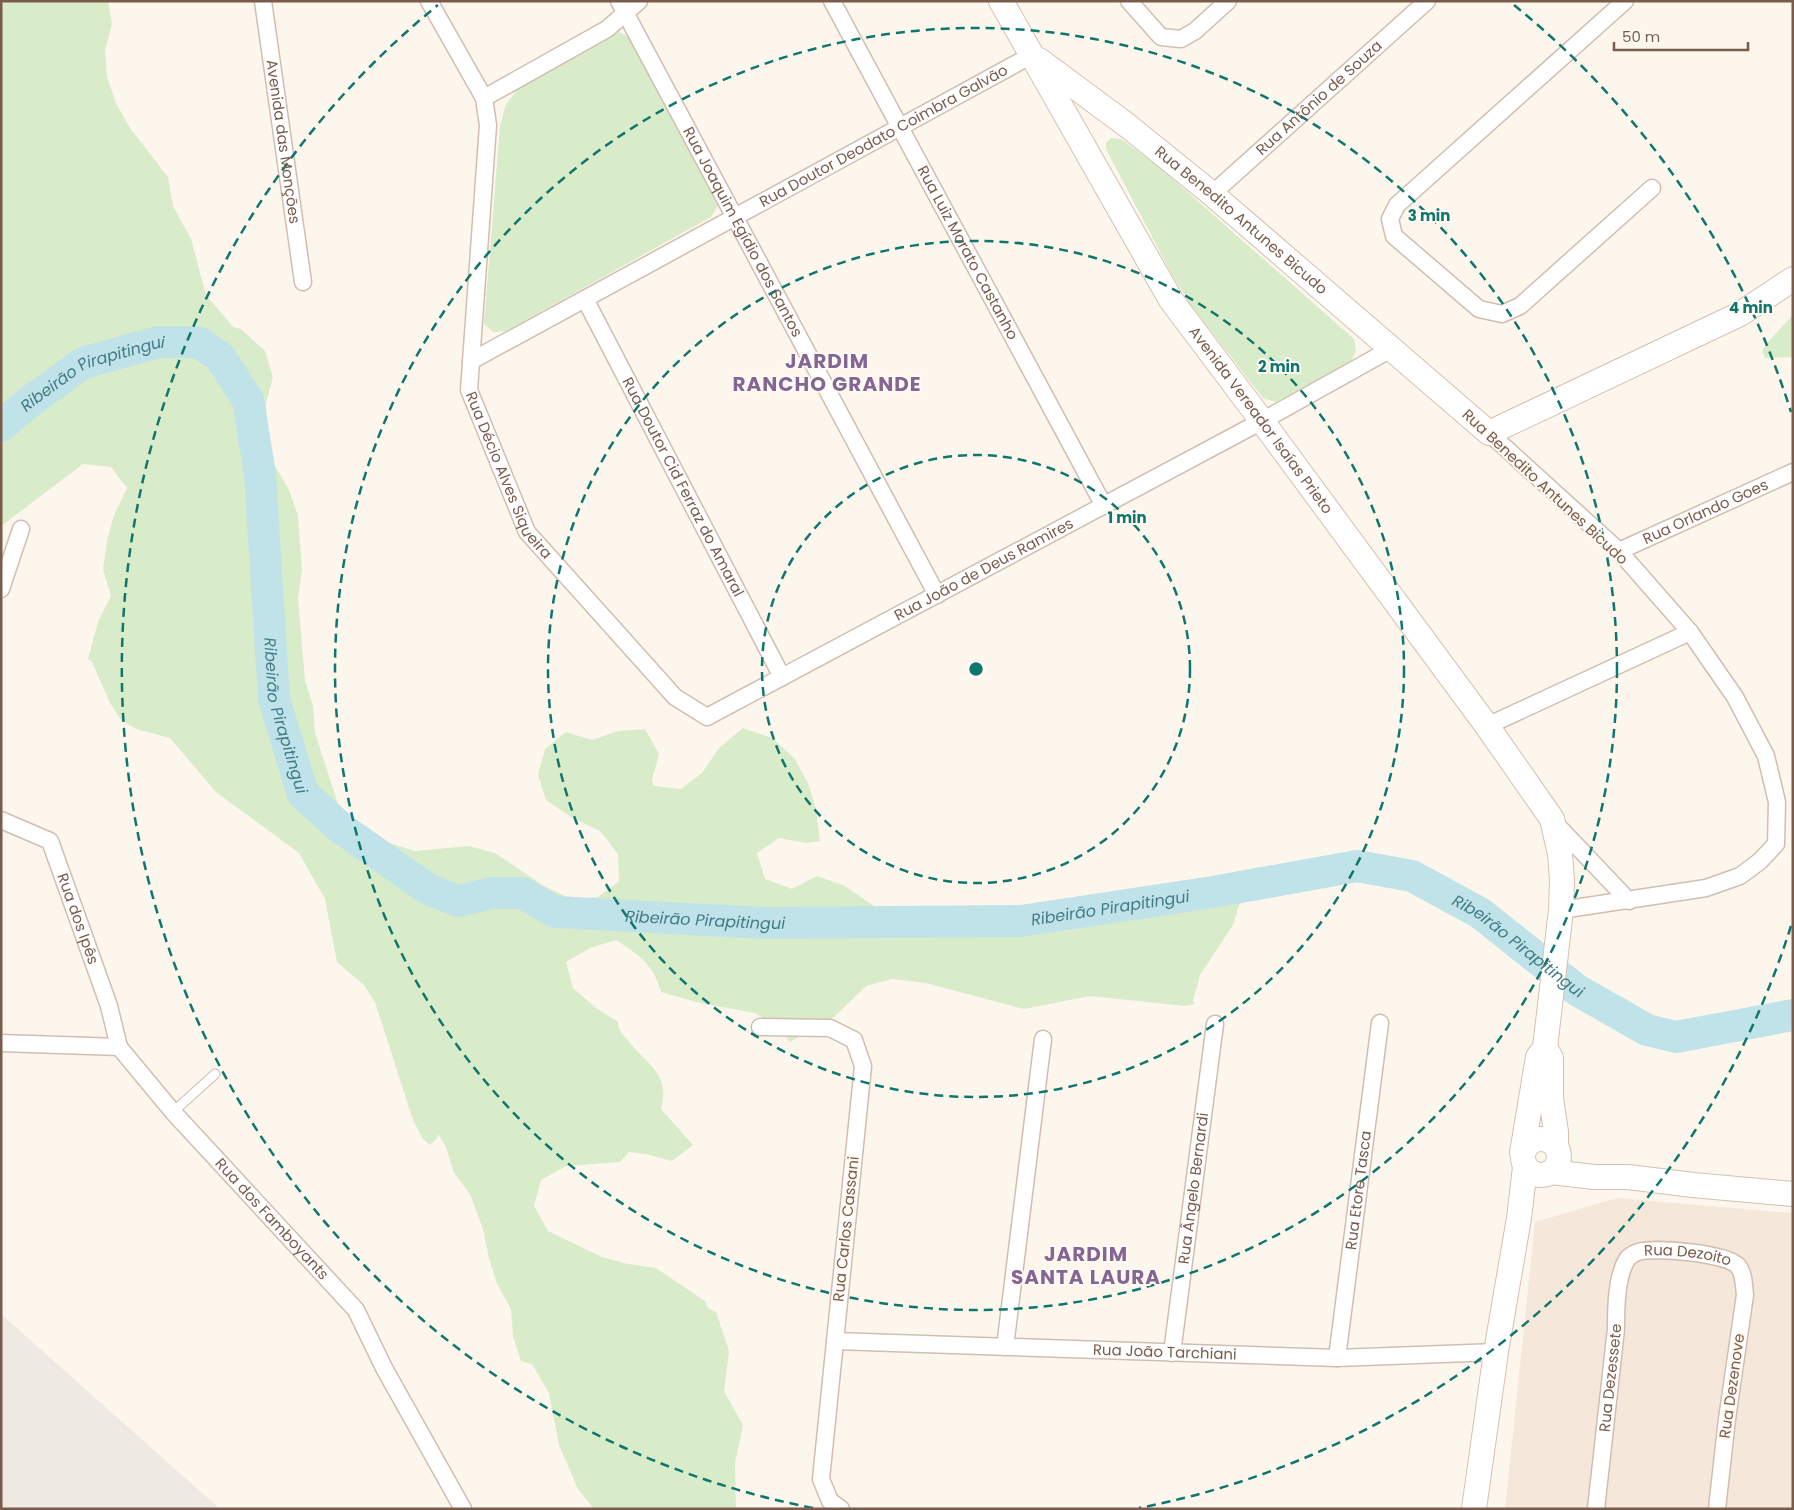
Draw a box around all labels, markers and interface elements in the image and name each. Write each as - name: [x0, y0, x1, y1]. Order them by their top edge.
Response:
- scale bar: [1614, 20, 1748, 52]
- text: 50 m: [1622, 26, 1660, 47]
- street label: Rua Antônio de Souza: [1251, 35, 1387, 160]
- street label: Avenida das Monções: [261, 58, 306, 225]
- street label: Rua Doutor Deodato Coimbra Galvão: [755, 59, 1011, 212]
- street label: Rua Joaquim Egídio dos Santos: [678, 123, 808, 341]
- street label: Rua Benedito Antunes Bicudo: [1151, 141, 1332, 299]
- street label: Rua Luiz Morato Castanho: [913, 162, 1024, 343]
- text: 3 min: [1408, 205, 1450, 226]
- text: 4 min: [1729, 297, 1773, 318]
- street label: Avenida Vereador Isaías Prieto: [1184, 322, 1338, 518]
- water label: Ribeirão Pirapitingui: [15, 331, 166, 417]
- district label: JARDIM RANCHO GRANDE: [732, 347, 922, 398]
- text: 2 min: [1258, 356, 1300, 377]
- street label: Rua Doutor Cid Ferraz do Amaral: [618, 373, 749, 600]
- street label: Rua Décio Alves Siqueira: [461, 388, 557, 563]
- street label: Rua Benedito Antunes Bicudo: [1458, 404, 1633, 569]
- street label: Rua Orlando Goes: [1639, 474, 1772, 549]
- text: 1 min: [1107, 507, 1147, 528]
- street label: Rua João de Deus Ramires: [890, 512, 1077, 625]
- water label: Ribeirão Pirapitingui: [258, 637, 314, 798]
- centre of rings: [967, 660, 985, 678]
- street label: Rua dos Ipês: [52, 870, 104, 967]
- water label: Ribeirão Pirapitingui: [1029, 885, 1192, 931]
- water label: Ribeirão Pirapitingui: [1448, 889, 1589, 1004]
- water label: Ribeirão Pirapitingui: [625, 905, 786, 935]
- street label: Rua Ângelo Bernardi: [1173, 1111, 1213, 1265]
- street label: Rua Etore Tasca: [1340, 1129, 1376, 1251]
- street label: Rua dos Famboyants: [211, 1153, 334, 1284]
- street label: Rua Carlos Cassani: [827, 1155, 864, 1303]
- street label: Rua Dezoito: [1643, 1239, 1735, 1271]
- district label: JARDIM SANTA LAURA: [1011, 1240, 1161, 1291]
- street label: Rua Dezessete: [1594, 1324, 1626, 1433]
- street label: Rua Dezenove: [1714, 1332, 1749, 1440]
- street label: Rua João Tarchiani: [1093, 1339, 1237, 1365]

